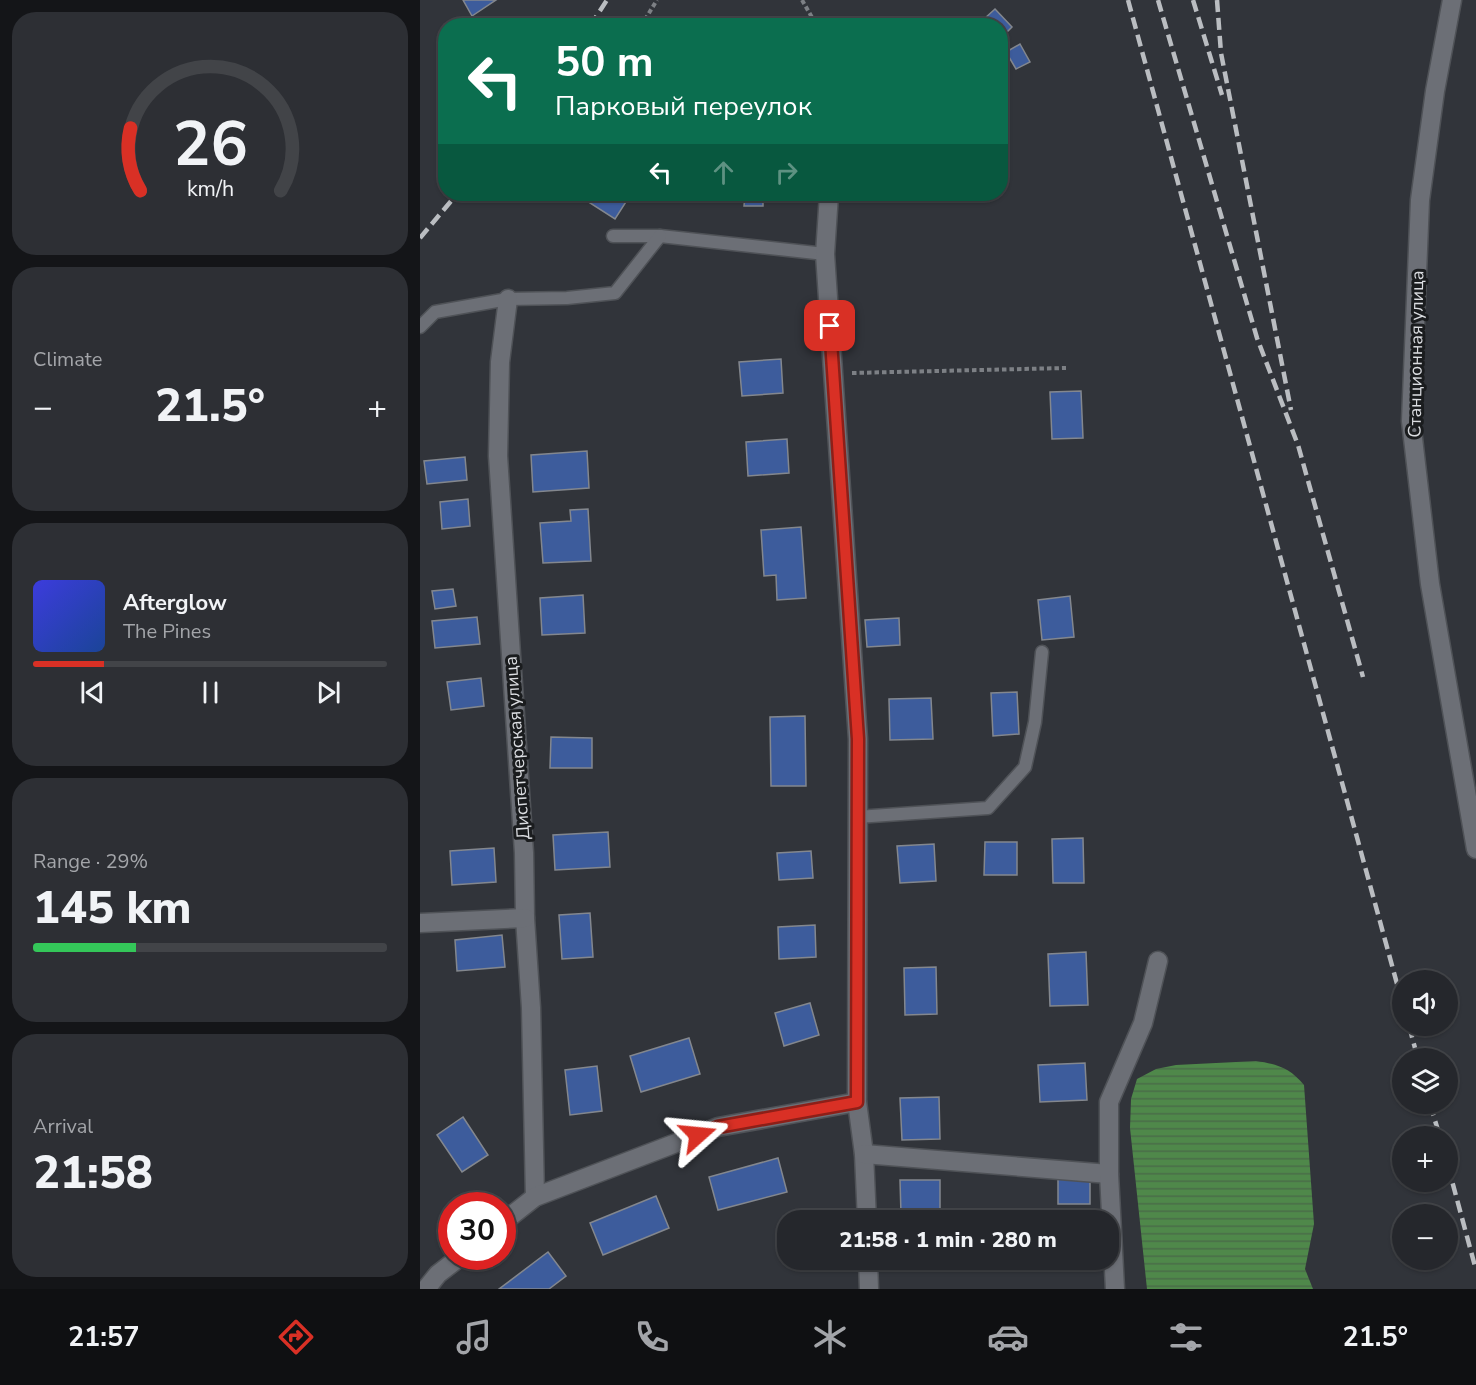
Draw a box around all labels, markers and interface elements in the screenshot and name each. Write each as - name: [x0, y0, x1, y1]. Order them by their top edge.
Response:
- text: 50 m: [555, 34, 654, 91]
- icon: left: [456, 42, 534, 120]
- text: Парковый переулок: [555, 88, 812, 125]
- text: 26: [173, 102, 247, 187]
- icon: left: [644, 156, 677, 189]
- icon: ahead: [707, 156, 740, 189]
- icon: right: [770, 156, 803, 189]
- text: km/h: [186, 174, 234, 204]
- street label: Станционная улица: [1403, 270, 1429, 438]
- pin: [804, 300, 855, 351]
- icon: arrive: [813, 309, 846, 342]
- text: Climate: [33, 346, 102, 373]
- text: 21.5°: [155, 376, 265, 437]
- text: −: [33, 385, 53, 430]
- text: +: [367, 385, 387, 430]
- text: Afterglow: [123, 588, 227, 618]
- text: The Pines: [123, 618, 211, 645]
- street label: Диспетчерская улица: [499, 655, 535, 841]
- icon: previous: [76, 676, 109, 709]
- icon: pause: [194, 676, 227, 709]
- icon: next: [312, 676, 345, 709]
- text: Range · 29%: [33, 848, 148, 875]
- text: 145 km: [33, 878, 192, 939]
- map controls: [1392, 970, 1458, 1270]
- button: sound: [1392, 970, 1458, 1036]
- button: layers: [1392, 1048, 1458, 1114]
- position arrow: [666, 1103, 730, 1167]
- text: Arrival: [33, 1113, 93, 1140]
- button: +: [1392, 1126, 1458, 1192]
- text: 21:58: [33, 1143, 153, 1204]
- speed limit sign: 30: [438, 1192, 516, 1270]
- button: −: [1392, 1204, 1458, 1270]
- text: 21:58 · 1 min · 280 m: [839, 1225, 1057, 1255]
- icon: directions: [275, 1316, 317, 1358]
- icon: music: [453, 1316, 495, 1358]
- icon: phone: [631, 1316, 673, 1358]
- icon: climate: [809, 1316, 851, 1358]
- icon: car: [987, 1316, 1029, 1358]
- icon: filters: [1165, 1316, 1207, 1358]
- text: 21:57: [68, 1319, 139, 1356]
- text: 21.5°: [1342, 1319, 1408, 1356]

